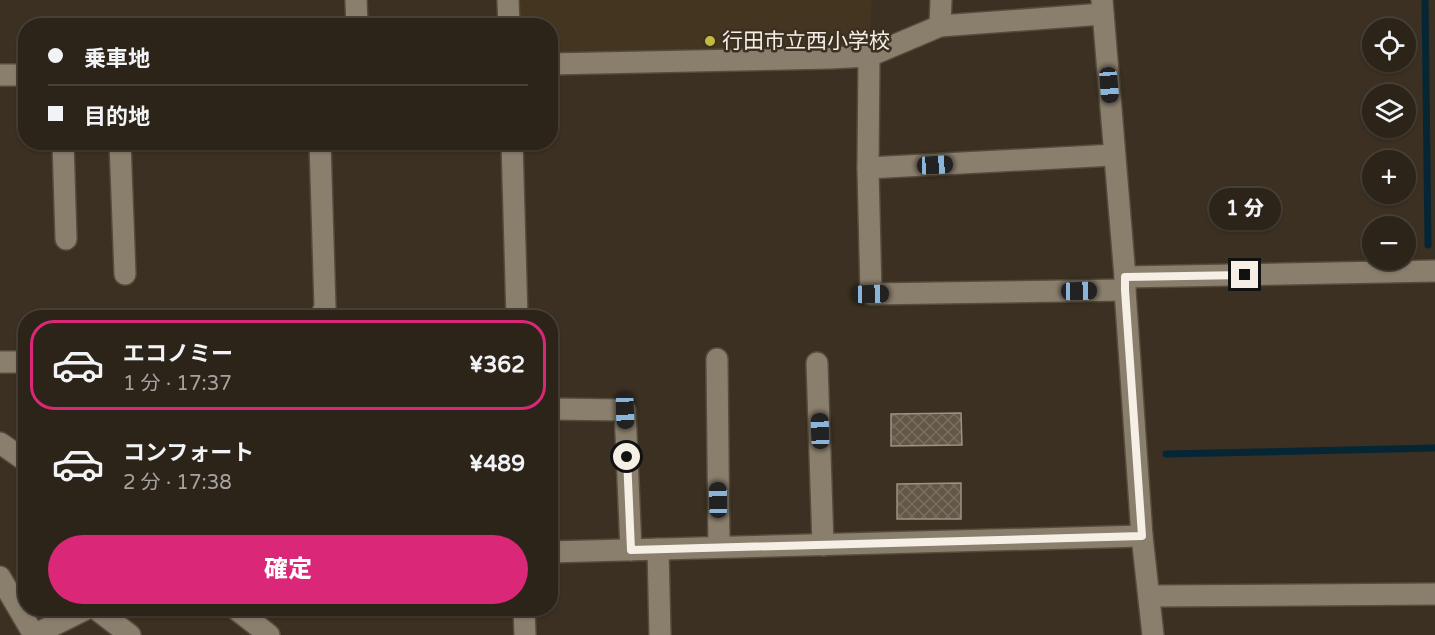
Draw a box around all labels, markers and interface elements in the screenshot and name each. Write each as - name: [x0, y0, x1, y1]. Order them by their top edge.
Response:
- map controls: [1362, 18, 1416, 270]
- button: locate: [1362, 18, 1416, 72]
- place label: 行田市立西小学校: [722, 29, 890, 54]
- marker: 行田市立西小学校: [703, 34, 717, 48]
- text: 乗車地: [84, 46, 150, 72]
- car: [1098, 66, 1120, 104]
- button: layers: [1362, 84, 1416, 138]
- text: 目的地: [84, 104, 150, 130]
- button: +: [1362, 150, 1416, 204]
- car: [917, 155, 953, 175]
- callout: 1 分: [1209, 188, 1281, 230]
- text: 1 分: [1226, 197, 1264, 221]
- button: −: [1362, 216, 1416, 270]
- route end: [1231, 261, 1258, 288]
- car: [1061, 282, 1097, 300]
- car: [853, 285, 889, 303]
- icon: car: [51, 338, 105, 392]
- text: エコノミー: [123, 341, 233, 367]
- text: ¥362: [469, 352, 525, 378]
- text: 1 分 · 17:37: [123, 372, 232, 396]
- car: [615, 393, 635, 429]
- car: [810, 413, 830, 449]
- icon: car: [51, 437, 105, 491]
- text: コンフォート: [123, 440, 254, 466]
- route start: [613, 443, 640, 470]
- text: ¥489: [469, 451, 525, 477]
- text: 2 分 · 17:38: [123, 471, 232, 495]
- car: [709, 482, 727, 518]
- button: 確定: [48, 535, 528, 604]

